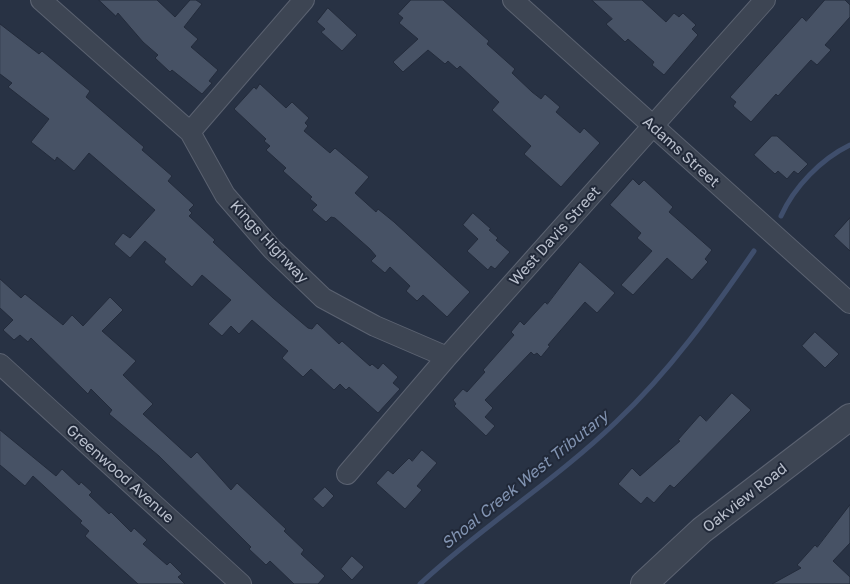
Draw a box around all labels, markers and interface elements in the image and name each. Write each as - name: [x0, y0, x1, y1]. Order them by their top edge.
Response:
- street label: Adams Street: [639, 113, 723, 191]
- street label: West Davis Street: [506, 183, 604, 289]
- street label: Kings Highway: [226, 197, 312, 287]
- water label: Shoal Creek West Tributary: [438, 407, 612, 553]
- street label: Greenwood Avenue: [62, 421, 178, 527]
- street label: Oakview Road: [699, 460, 791, 536]

